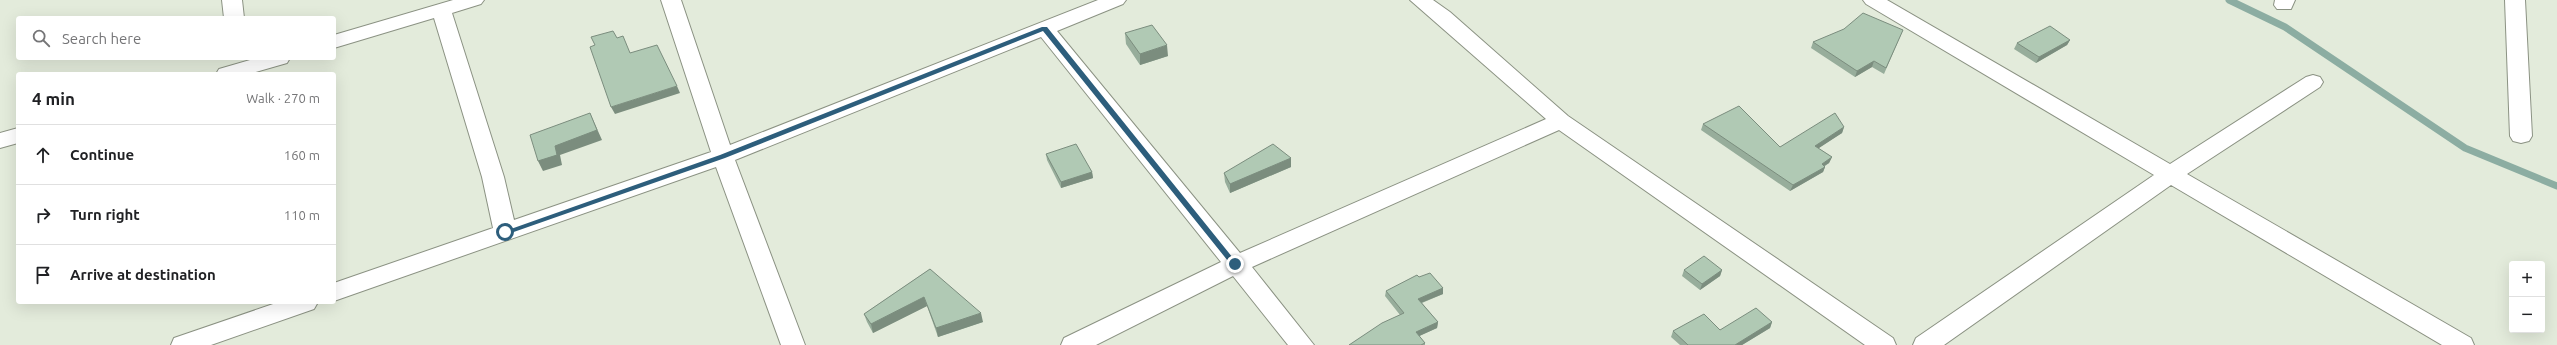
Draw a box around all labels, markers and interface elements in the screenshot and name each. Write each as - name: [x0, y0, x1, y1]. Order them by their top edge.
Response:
- search box: [16, 16, 336, 60]
- icon: search: [30, 27, 52, 49]
- text: Search here: [62, 30, 141, 47]
- text: 4 min: [32, 89, 75, 108]
- text: Walk · 270 m: [246, 91, 320, 105]
- icon: ahead: [32, 144, 54, 166]
- text: Continue: [70, 146, 134, 163]
- text: 160 m: [284, 148, 320, 162]
- icon: right: [32, 204, 54, 226]
- text: Turn right: [70, 206, 140, 223]
- text: 110 m: [284, 208, 320, 222]
- route start: [496, 223, 514, 241]
- route end: [1226, 255, 1244, 273]
- map controls: [2509, 261, 2545, 333]
- button: +: [2509, 261, 2545, 297]
- icon: arrive: [32, 264, 54, 286]
- text: Arrive at destination: [70, 266, 216, 283]
- button: −: [2509, 297, 2545, 333]

